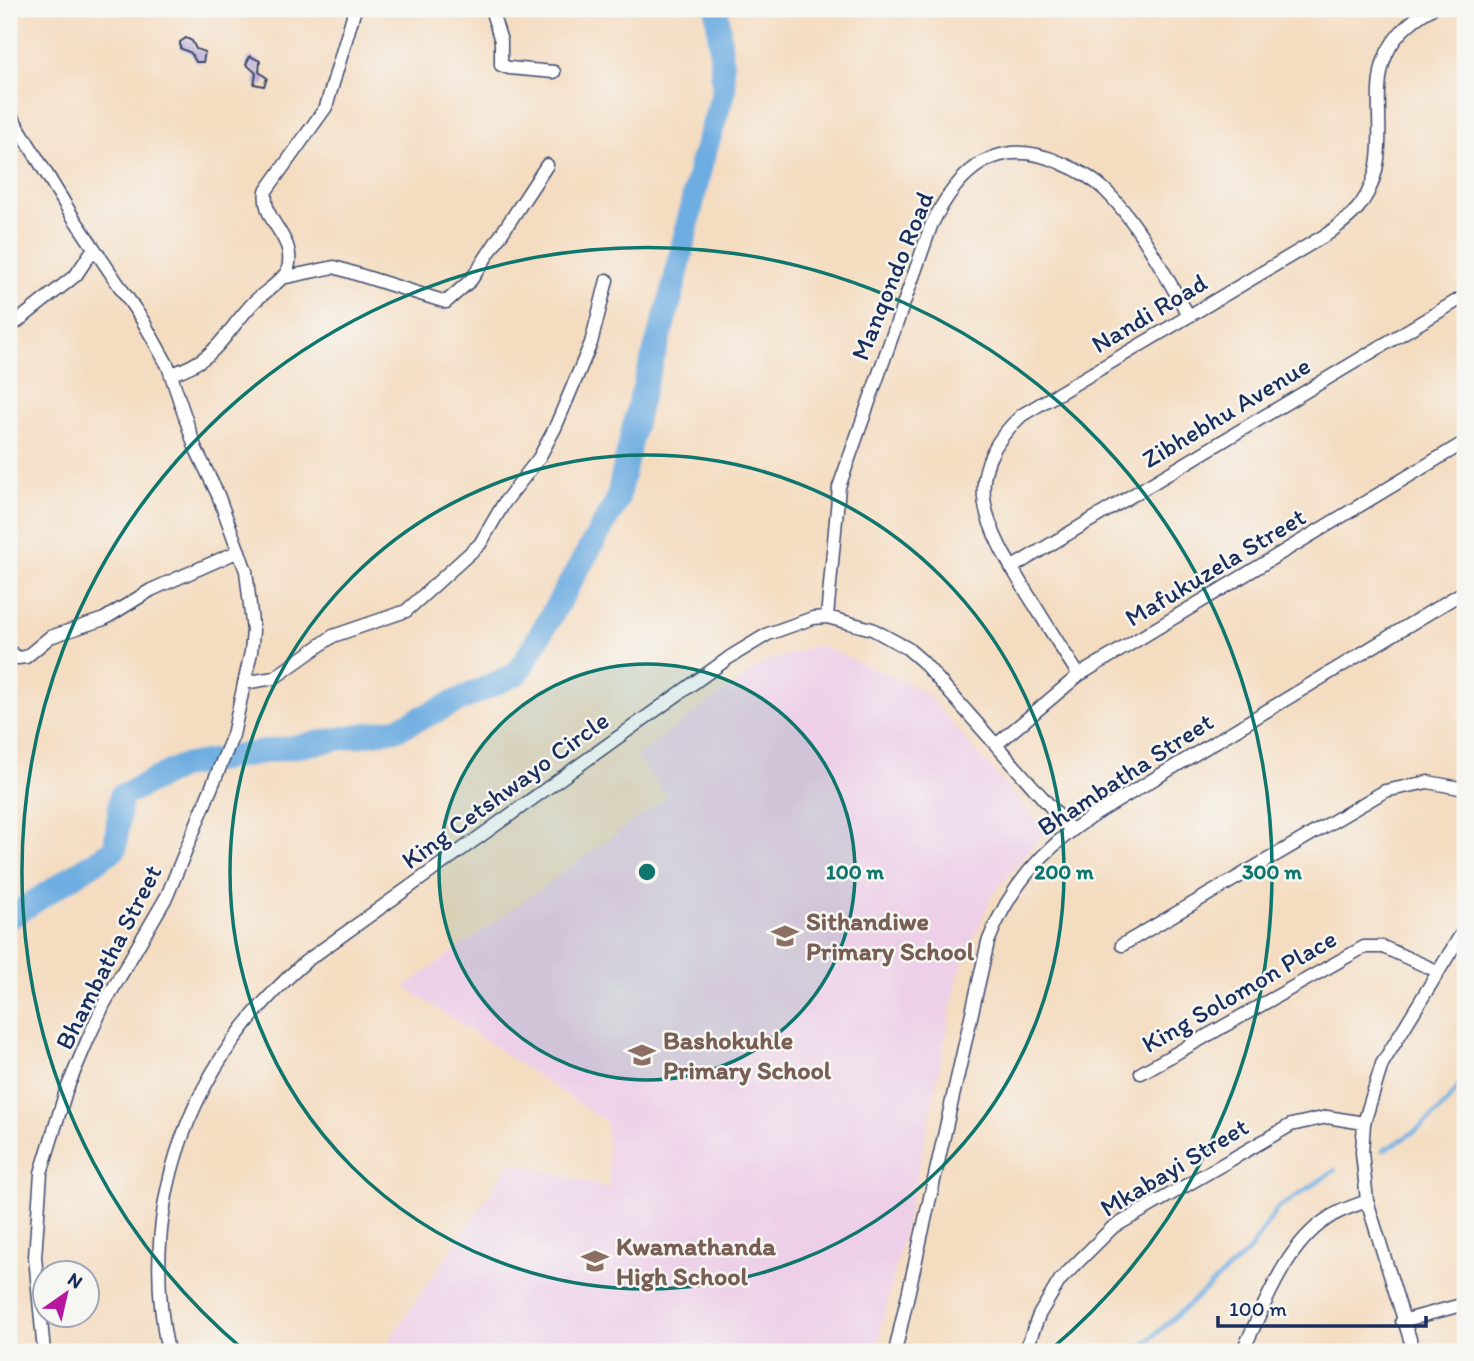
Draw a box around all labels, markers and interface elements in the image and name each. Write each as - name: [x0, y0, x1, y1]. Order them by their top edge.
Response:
- street label: Manqondo Road: [844, 187, 940, 365]
- street label: Nandi Road: [1085, 266, 1213, 360]
- street label: Zibhebhu Avenue: [1136, 349, 1316, 475]
- street label: Mafukuzela Street: [1119, 500, 1311, 634]
- street label: King Cetshwayo Circle: [395, 704, 615, 876]
- street label: Bhambatha Street: [1031, 705, 1219, 843]
- street label: Bhambatha Street: [48, 859, 169, 1055]
- text: 100 m: [826, 859, 884, 884]
- text: 200 m: [1034, 859, 1094, 884]
- text: 300 m: [1242, 859, 1302, 884]
- centre of rings: [635, 860, 659, 884]
- place label: Sithandiwe Primary School: [806, 905, 975, 967]
- school or university icon: Sithandiwe Primary School: [770, 921, 800, 951]
- street label: King Solomon Place: [1136, 922, 1342, 1060]
- place label: Bashokuhle Primary School: [663, 1024, 832, 1086]
- school or university icon: Bashokuhle Primary School: [627, 1040, 657, 1070]
- street label: Mkabayi Street: [1094, 1110, 1254, 1224]
- place label: Kwamathanda High School: [616, 1230, 776, 1292]
- school or university icon: Kwamathanda High School: [580, 1246, 610, 1276]
- north arrow: [32, 1260, 102, 1330]
- text: N: [63, 1267, 87, 1293]
- scale bar: [1218, 1284, 1427, 1328]
- text: 100 m: [1229, 1296, 1287, 1321]

